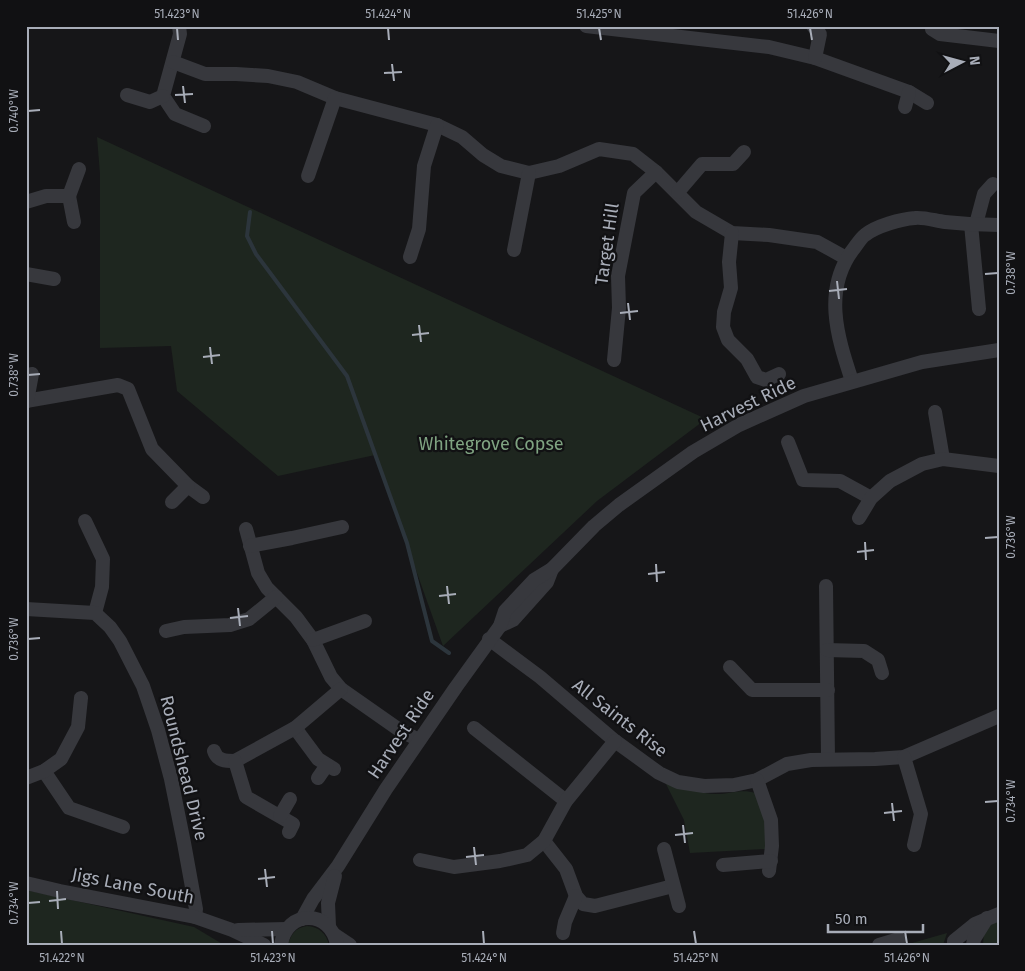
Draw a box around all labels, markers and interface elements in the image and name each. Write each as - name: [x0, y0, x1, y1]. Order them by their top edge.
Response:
- text: 51.423°N: [154, 7, 200, 21]
- text: 51.424°N: [365, 7, 411, 21]
- text: 51.425°N: [576, 7, 622, 21]
- text: 51.426°N: [787, 7, 833, 21]
- north arrow: [938, 38, 988, 88]
- text: N: [965, 55, 983, 66]
- text: 0.740°W: [7, 89, 21, 133]
- street label: Target Hill: [590, 201, 624, 287]
- text: 0.738°W: [1004, 251, 1018, 295]
- text: 0.738°W: [7, 353, 21, 397]
- street label: Harvest Ride: [697, 371, 799, 437]
- park label: Whitegrove Copse: [418, 433, 564, 455]
- text: 0.736°W: [1004, 515, 1018, 559]
- text: 0.736°W: [7, 617, 21, 661]
- street label: All Saints Rise: [568, 674, 672, 762]
- street label: Harvest Ride: [363, 685, 439, 783]
- street label: Roundshead Drive: [155, 693, 213, 843]
- text: 0.734°W: [1004, 779, 1018, 823]
- street label: Jigs Lane South: [70, 863, 196, 909]
- text: 0.734°W: [7, 881, 21, 925]
- scale bar: [828, 901, 922, 933]
- text: 50 m: [835, 910, 868, 928]
- text: 51.422°N: [39, 951, 85, 965]
- text: 51.423°N: [250, 951, 296, 965]
- text: 51.424°N: [461, 951, 507, 965]
- text: 51.425°N: [673, 951, 719, 965]
- text: 51.426°N: [884, 951, 930, 965]

